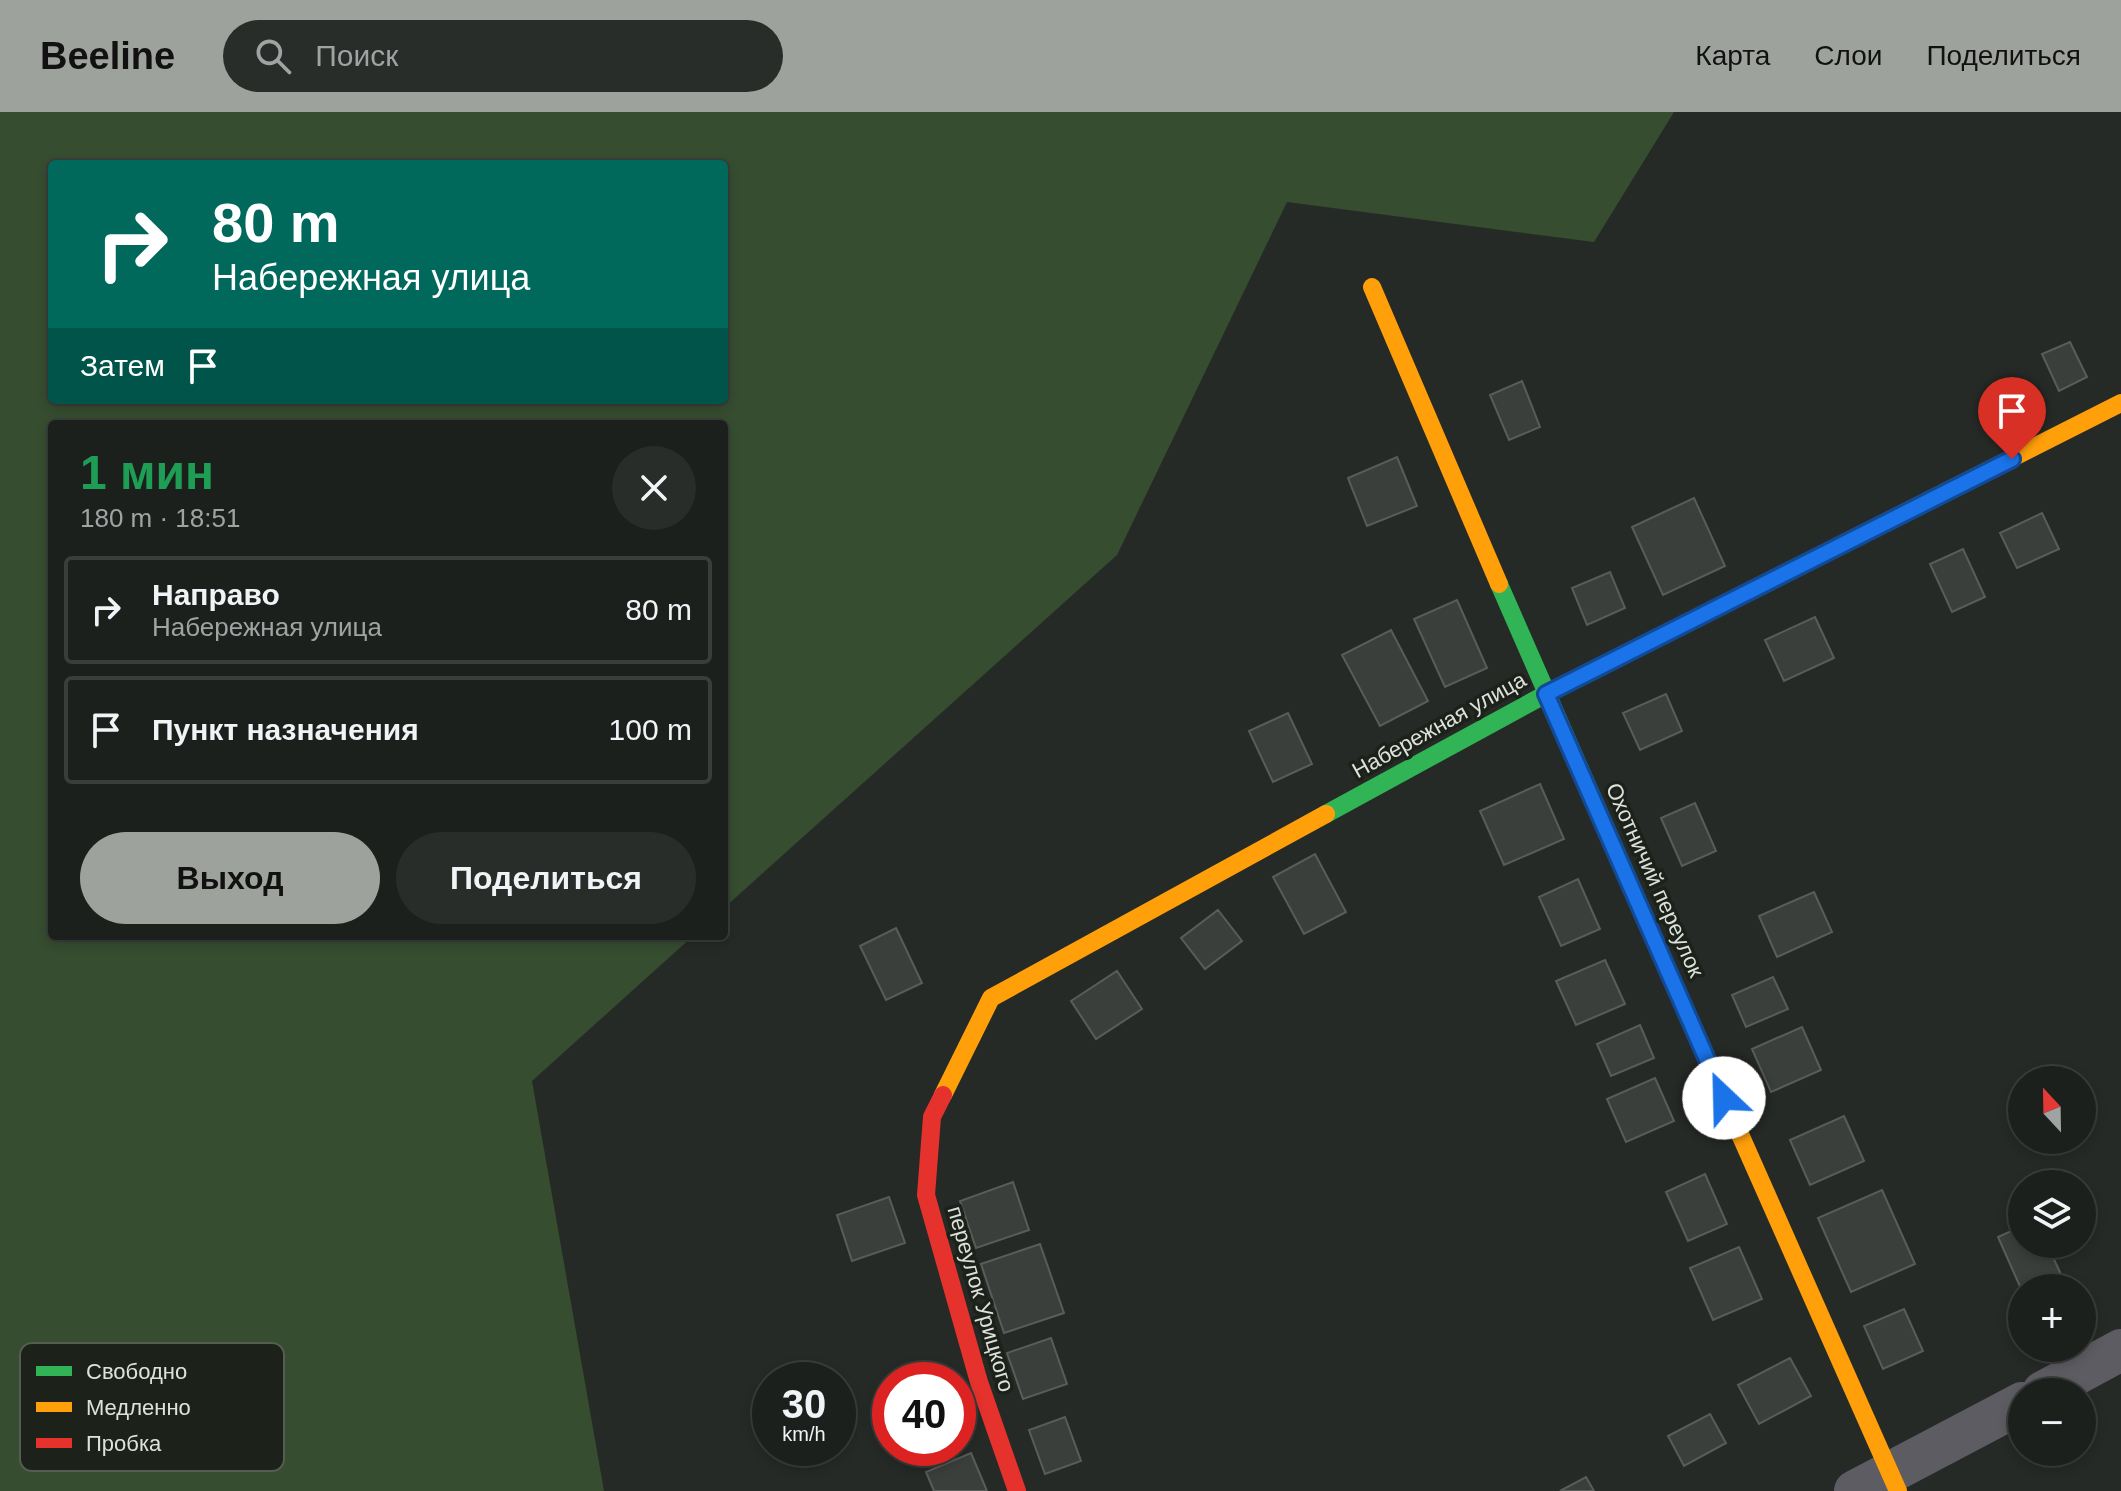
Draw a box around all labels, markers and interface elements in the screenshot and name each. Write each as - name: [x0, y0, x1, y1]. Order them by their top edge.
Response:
- search box: [223, 20, 783, 92]
- icon: search: [251, 34, 295, 78]
- text: Beeline: [40, 35, 175, 77]
- text: Поиск: [315, 39, 398, 72]
- text: Карта: [1695, 40, 1770, 71]
- text: Слои: [1814, 40, 1882, 71]
- text: Поделиться: [1926, 40, 2081, 71]
- text: 80 m: [212, 191, 340, 254]
- icon: right: [80, 192, 184, 296]
- text: Набережная улица: [212, 257, 530, 298]
- icon: arrive: [181, 344, 225, 388]
- text: Затем: [80, 349, 165, 382]
- pin: [1978, 377, 2046, 459]
- icon: arrive: [1990, 389, 2034, 433]
- text: 1 мин: [80, 446, 214, 499]
- button: close: [612, 446, 696, 530]
- text: 180 m · 18:51: [80, 503, 240, 533]
- text: Направо: [152, 578, 280, 611]
- icon: right: [84, 588, 128, 632]
- text: 80 m: [625, 593, 692, 626]
- text: Набережная улица: [152, 612, 382, 642]
- street label: Набережная улица: [1348, 667, 1531, 783]
- icon: arrive: [84, 708, 128, 752]
- text: Пункт назначения: [152, 713, 419, 746]
- text: 100 m: [609, 713, 692, 746]
- street label: Охотничий переулок: [1601, 779, 1709, 981]
- button: Выход: [80, 832, 380, 924]
- button: Поделиться: [396, 832, 696, 924]
- position arrow: [1682, 1056, 1766, 1140]
- north arrow: [2008, 1066, 2096, 1154]
- map controls: [2008, 1066, 2096, 1466]
- button: layers: [2008, 1170, 2096, 1258]
- street label: переулок Урицкого: [943, 1203, 1019, 1395]
- button: +: [2008, 1274, 2096, 1362]
- legend: [20, 1343, 284, 1471]
- text: Свободно: [86, 1359, 187, 1384]
- speed limit sign: 40: [872, 1362, 976, 1466]
- button: −: [2008, 1378, 2096, 1466]
- text: 30: [782, 1382, 826, 1426]
- text: Медленно: [86, 1395, 191, 1420]
- text: km/h: [782, 1423, 826, 1445]
- text: Пробка: [86, 1431, 162, 1456]

